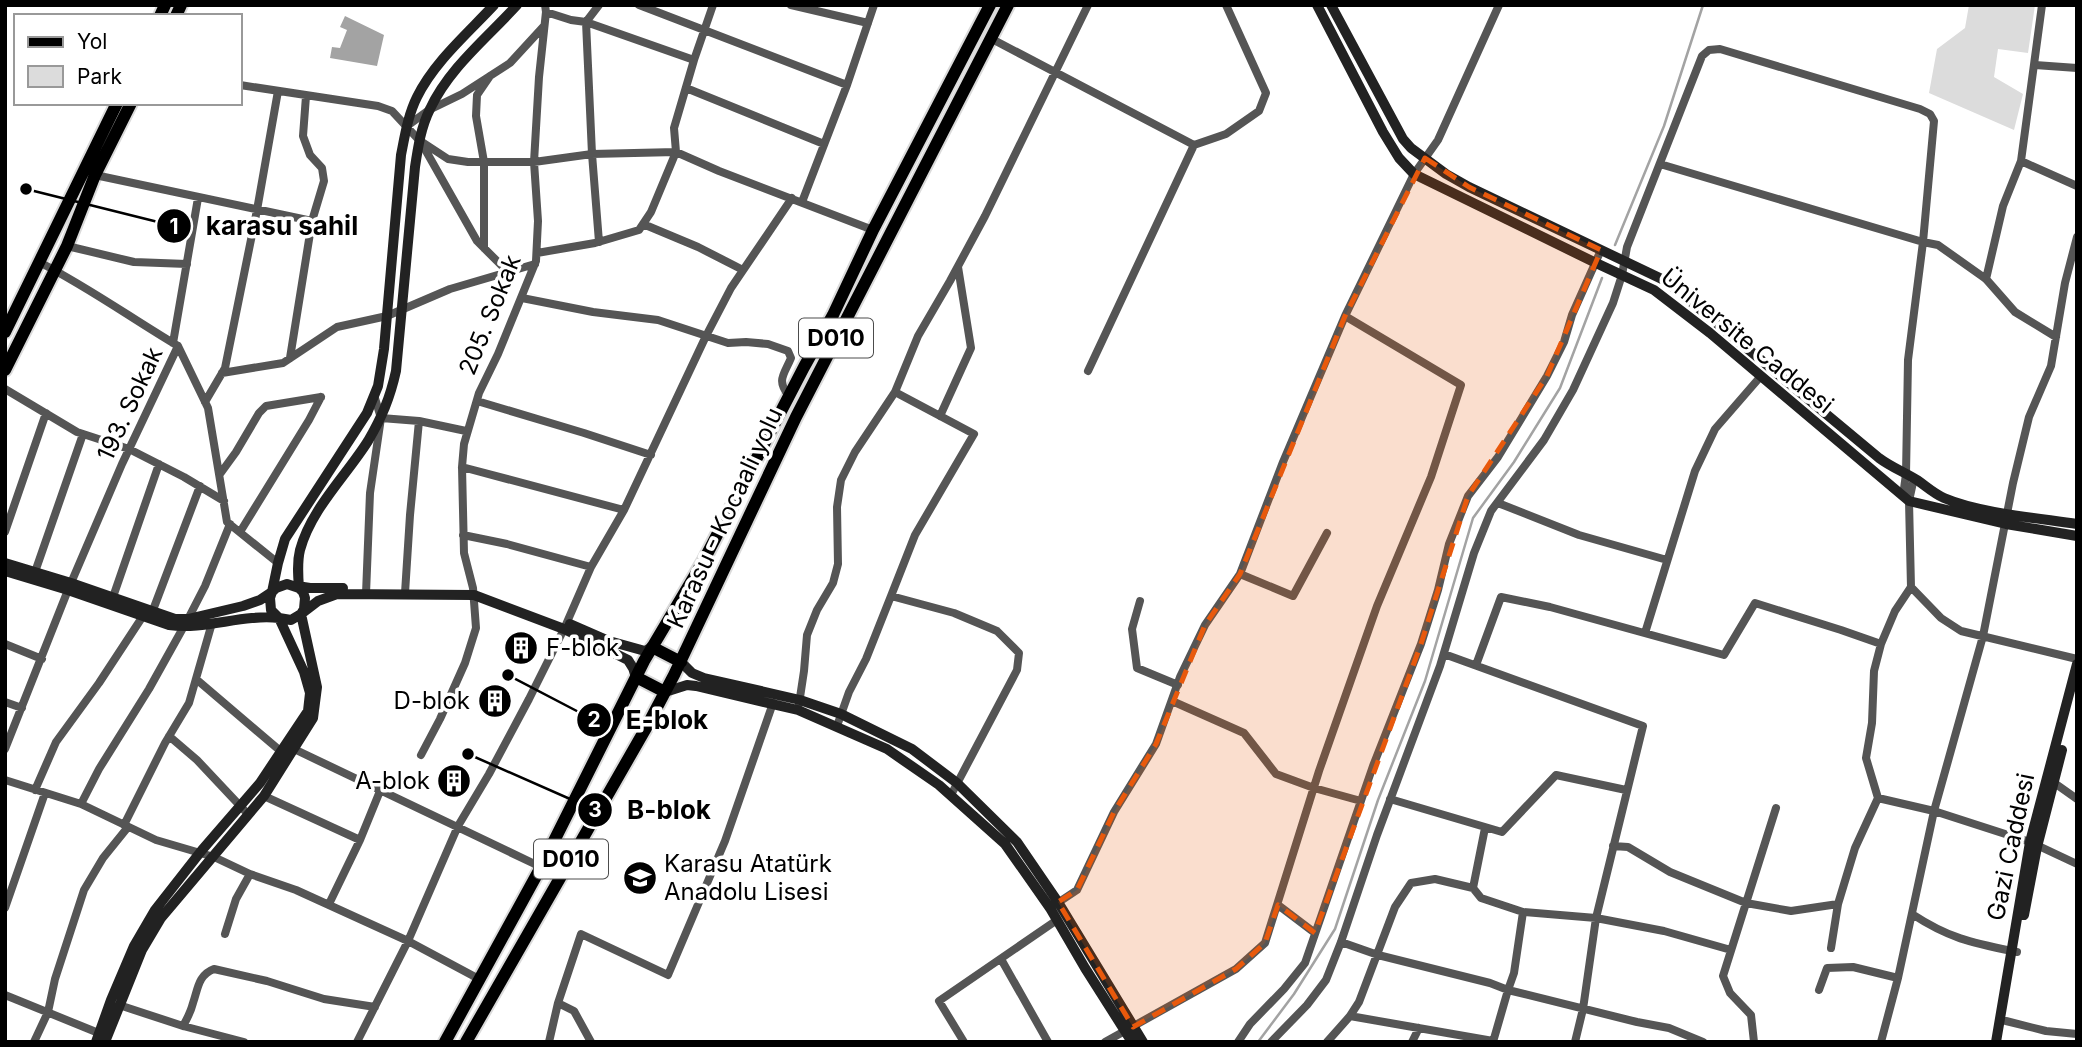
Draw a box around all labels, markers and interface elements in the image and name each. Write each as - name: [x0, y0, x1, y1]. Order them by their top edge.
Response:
- legend: [14, 14, 242, 105]
- text: Yol: [77, 29, 107, 54]
- text: Park: [77, 64, 122, 89]
- callout: karasu sahil: [156, 203, 372, 250]
- text: karasu sahil: [206, 210, 358, 241]
- text: 1: [169, 214, 179, 239]
- street label: 205. Sokak: [452, 251, 527, 379]
- street label: Üniversite Caddesi: [1655, 262, 1839, 419]
- road number: D010: [799, 318, 873, 358]
- street label: 193. Sokak: [91, 342, 169, 465]
- street label: Karasu - Kocaali yolu: [661, 403, 788, 633]
- building icon: F-blok: [502, 629, 540, 667]
- place label: F-blok: [546, 633, 619, 662]
- building icon: D-blok: [476, 682, 514, 720]
- place label: D-blok: [394, 686, 470, 715]
- callout: E-blok: [577, 696, 722, 743]
- text: E-blok: [626, 704, 708, 735]
- text: 2: [587, 707, 601, 732]
- building icon: A-blok: [435, 762, 473, 800]
- place label: A-blok: [355, 766, 430, 795]
- street label: Gazi Caddesi: [1981, 770, 2040, 923]
- callout: B-blok: [578, 786, 725, 833]
- text: B-blok: [627, 794, 711, 825]
- text: 3: [588, 797, 602, 822]
- road number: D010: [534, 839, 608, 878]
- place label: Karasu Atatürk Anadolu Lisesi: [664, 849, 832, 906]
- school or university icon: Karasu Atatürk Anadolu Lisesi: [621, 859, 659, 897]

